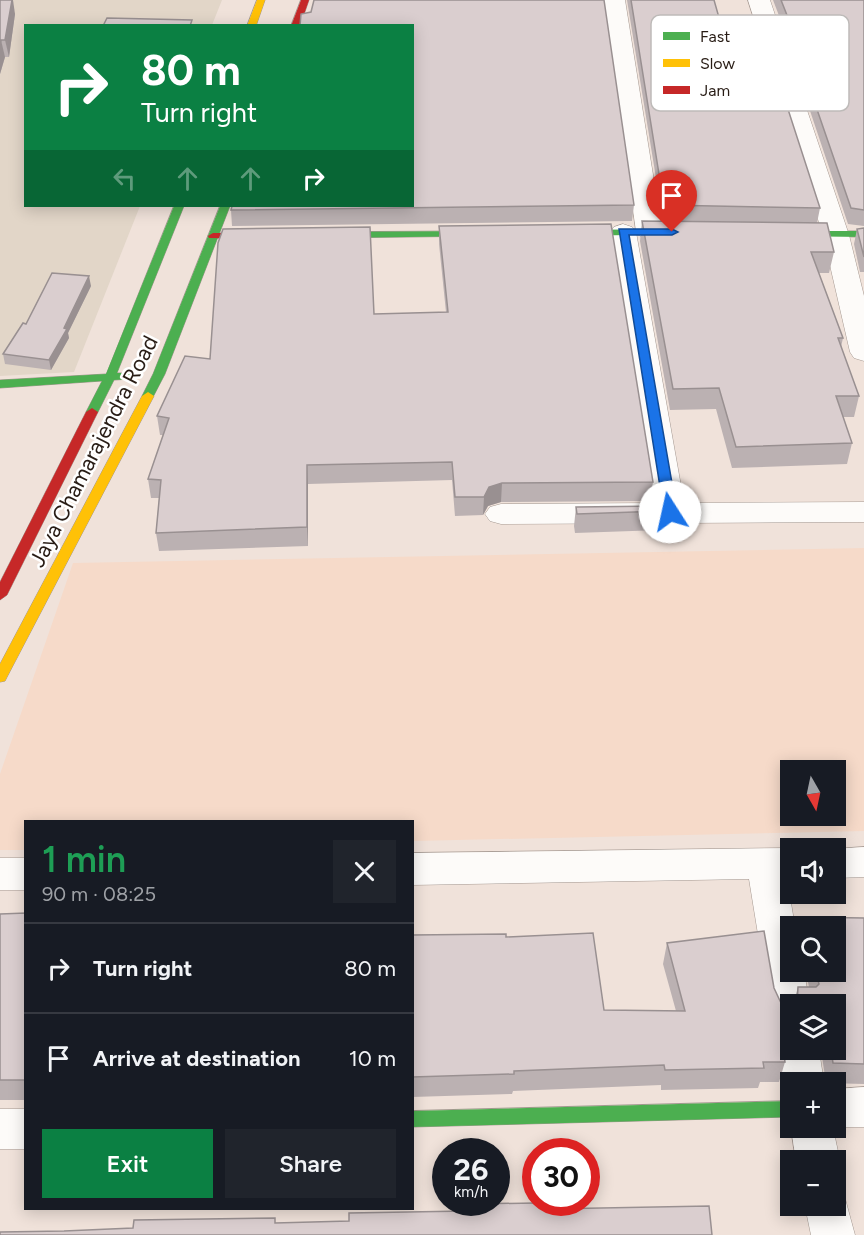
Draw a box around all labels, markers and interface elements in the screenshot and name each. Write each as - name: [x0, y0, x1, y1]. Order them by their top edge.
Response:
- legend: [651, 15, 849, 111]
- text: Fast: [700, 27, 730, 46]
- text: 80 m: [141, 45, 241, 96]
- icon: right: [42, 48, 120, 126]
- text: Slow: [700, 54, 735, 73]
- text: Jam: [700, 81, 730, 100]
- text: Turn right: [141, 96, 257, 129]
- icon: left: [108, 162, 141, 195]
- icon: ahead: [171, 162, 204, 195]
- icon: ahead: [234, 162, 267, 195]
- icon: right: [297, 162, 330, 195]
- pin: [646, 170, 697, 232]
- icon: arrive: [655, 179, 688, 212]
- street label: Jaya Chamarajendra Road: [23, 331, 164, 571]
- position arrow: [638, 480, 702, 544]
- north arrow: [780, 760, 846, 826]
- map controls: [780, 760, 846, 1216]
- text: 1 min: [42, 838, 126, 881]
- button: sound: [780, 838, 846, 904]
- button: close: [333, 840, 396, 903]
- text: 90 m · 08:25: [42, 882, 156, 906]
- button: search: [780, 916, 846, 982]
- icon: right: [42, 952, 75, 985]
- text: Turn right: [93, 955, 192, 982]
- text: 80 m: [344, 955, 396, 982]
- button: layers: [780, 994, 846, 1060]
- icon: arrive: [42, 1042, 75, 1075]
- text: Arrive at destination: [93, 1045, 301, 1072]
- text: 10 m: [349, 1045, 396, 1072]
- button: +: [780, 1072, 846, 1138]
- button: Exit: [42, 1129, 213, 1198]
- button: Share: [225, 1129, 396, 1198]
- speed limit sign: 30: [522, 1138, 600, 1216]
- button: −: [780, 1150, 846, 1216]
- text: 26: [454, 1151, 488, 1188]
- text: km/h: [454, 1183, 488, 1201]

